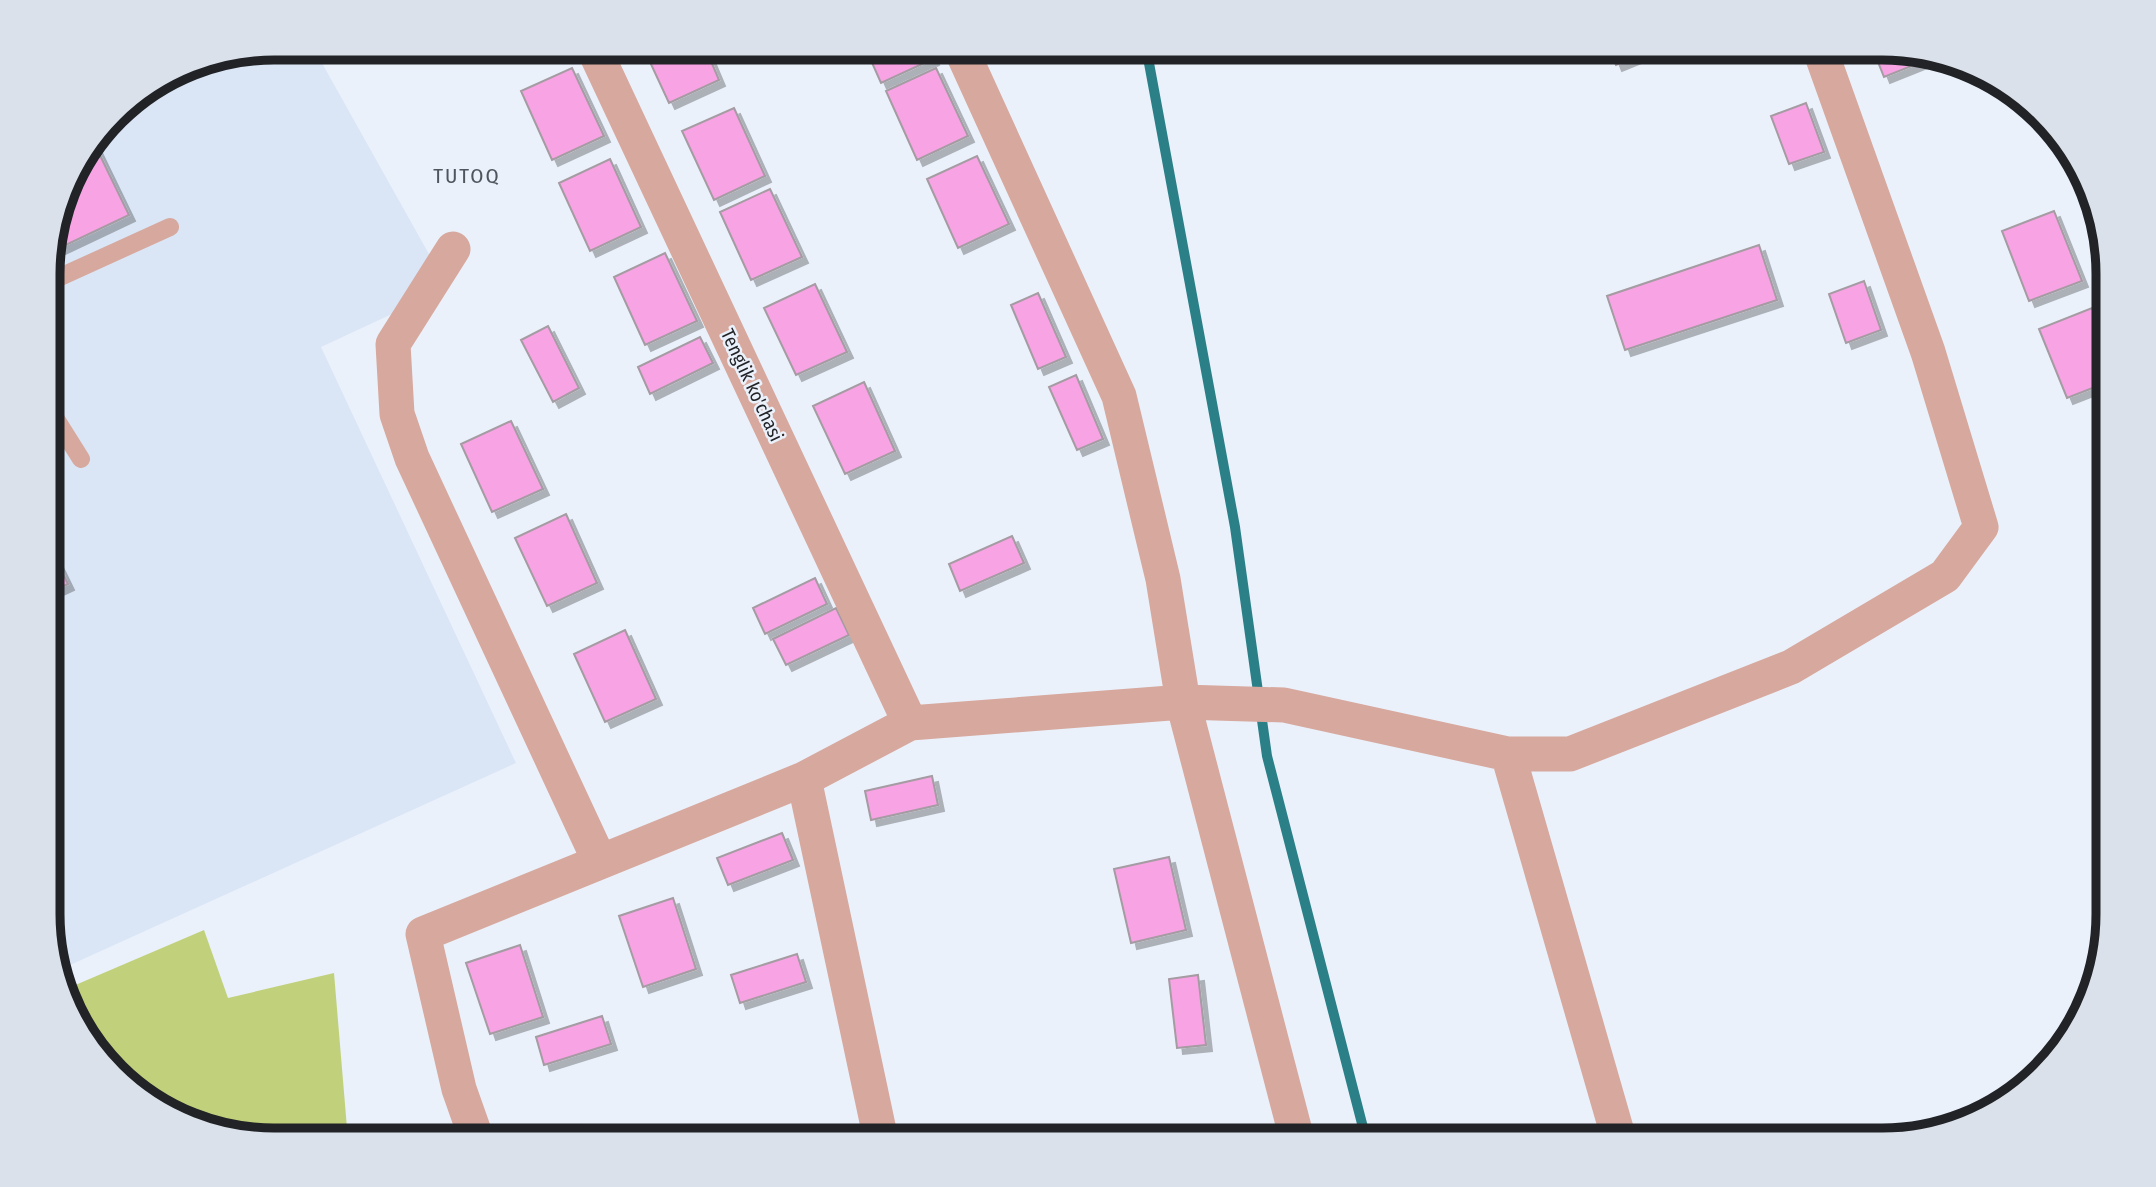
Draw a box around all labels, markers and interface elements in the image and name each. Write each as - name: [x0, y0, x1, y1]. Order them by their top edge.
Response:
- district label: TUTOQ: [433, 163, 501, 189]
- street label: Tenglik ko'chasi: [716, 325, 788, 445]

